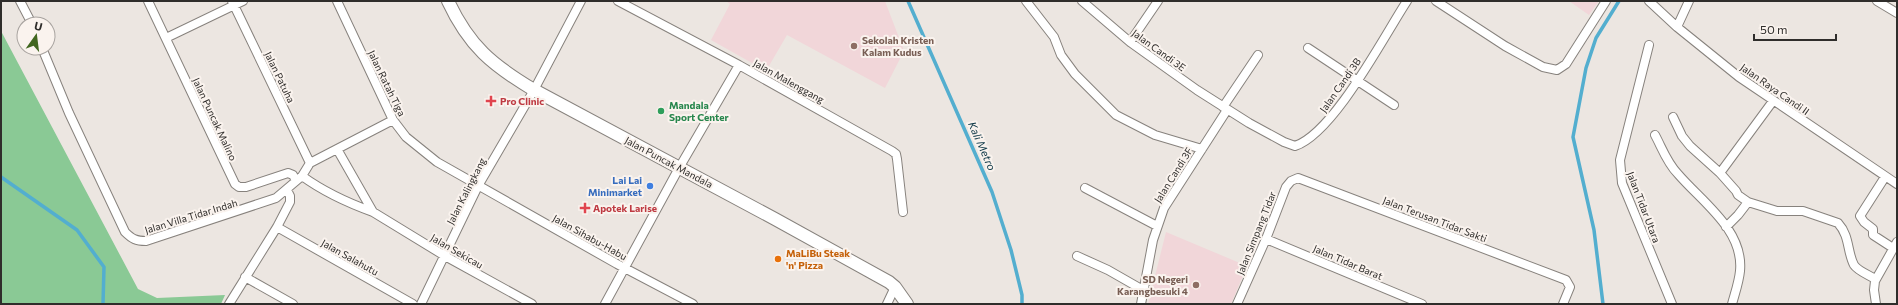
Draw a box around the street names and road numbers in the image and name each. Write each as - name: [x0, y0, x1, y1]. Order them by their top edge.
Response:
- street label: Jalan Candi 3E: [1130, 27, 1188, 73]
- street label: Jalan Ratah Tiga: [366, 48, 408, 118]
- street label: Jalan Patuha: [262, 49, 298, 105]
- street label: Jalan Candi 3B: [1317, 55, 1364, 115]
- street label: Jalan Malenggang: [752, 57, 827, 106]
- street label: Jalan Raya Candi II: [1738, 61, 1812, 117]
- street label: Jalan Puncak Malino: [191, 76, 240, 162]
- street label: Jalan Puncak Mandala: [623, 134, 715, 190]
- street label: Jalan Candi 3F: [1151, 145, 1195, 205]
- street label: Jalan Kalingkang: [444, 155, 488, 226]
- street label: Jalan Tidar Utara: [1625, 170, 1663, 244]
- street label: Jalan Simpang Tidar: [1234, 190, 1278, 276]
- street label: Jalan Terusan Tidar Sakti: [1381, 194, 1489, 244]
- street label: Jalan Villa Tidar Indah: [143, 196, 239, 236]
- street label: Jalan Sihabu-Habu: [551, 212, 629, 262]
- street label: Jalan Sekicau: [429, 231, 485, 271]
- street label: Jalan Salahutu: [319, 236, 381, 278]
- street label: Jalan Tidar Barat: [1311, 242, 1385, 282]

